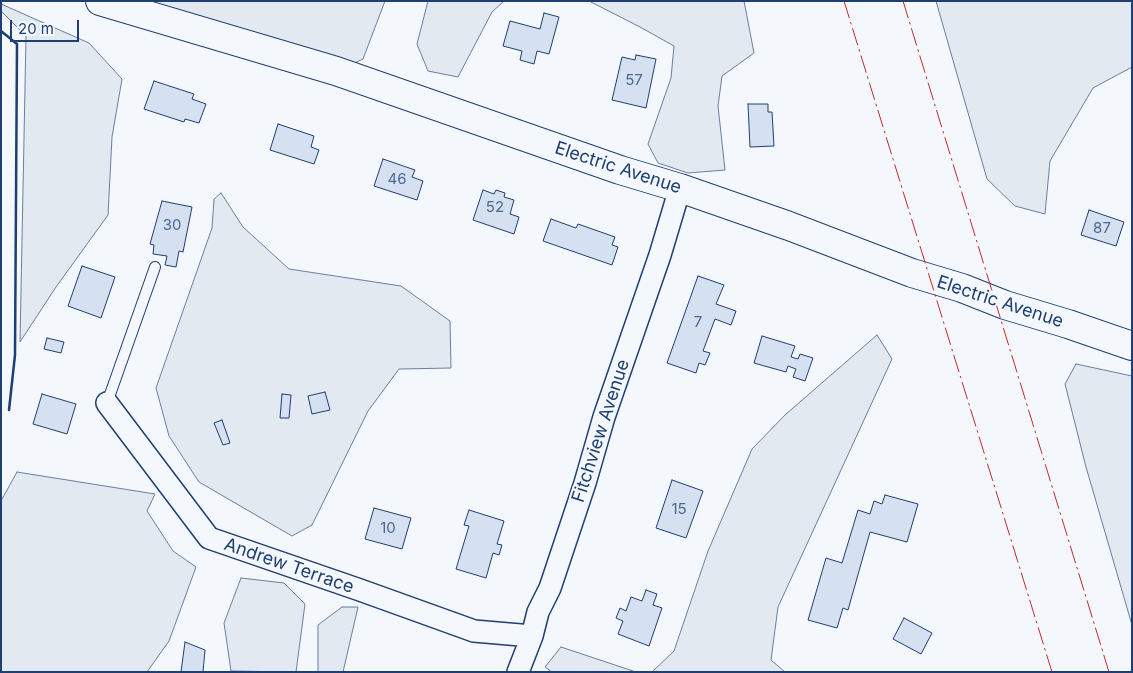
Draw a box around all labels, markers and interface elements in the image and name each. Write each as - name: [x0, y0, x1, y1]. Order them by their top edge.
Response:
- scale bar: [12, 10, 81, 42]
- text: 20 m: [18, 19, 54, 38]
- house number: 57: [625, 71, 643, 89]
- street label: Electric Avenue: [552, 137, 684, 199]
- house number: 46: [388, 170, 406, 188]
- house number: 52: [486, 198, 504, 216]
- house number: 30: [163, 216, 181, 234]
- house number: 87: [1093, 219, 1111, 237]
- street label: Electric Avenue: [934, 271, 1066, 333]
- house number: 7: [694, 313, 702, 331]
- street label: Fitchview Avenue: [568, 357, 634, 505]
- house number: 15: [671, 500, 687, 518]
- house number: 10: [380, 519, 396, 537]
- street label: Andrew Terrace: [221, 534, 357, 598]

